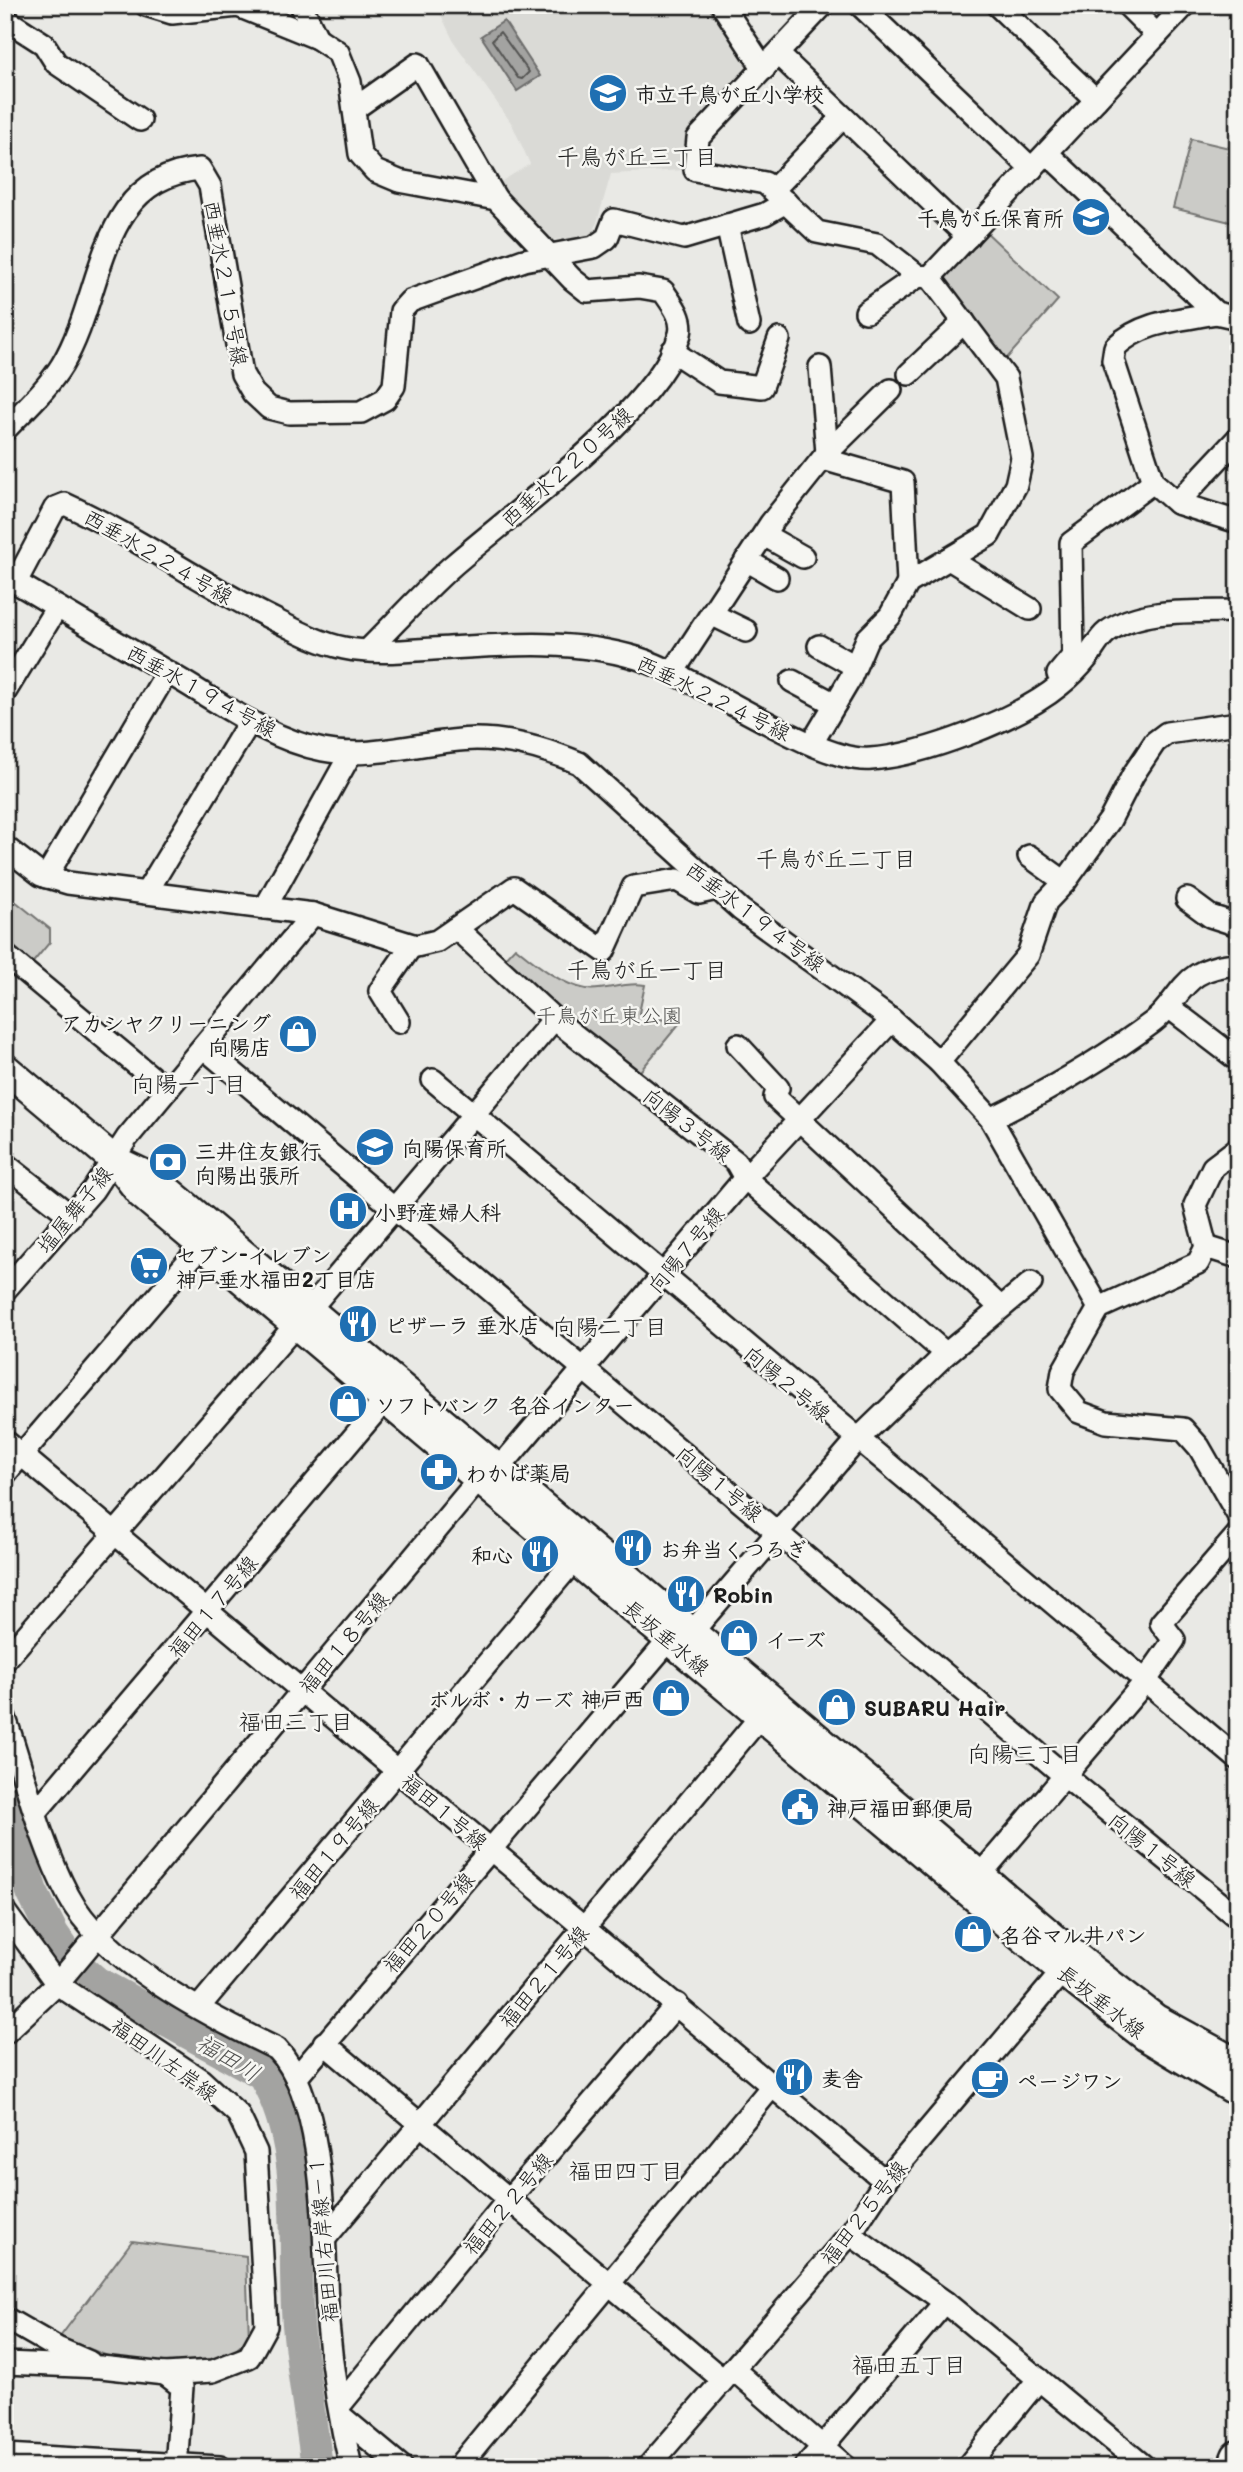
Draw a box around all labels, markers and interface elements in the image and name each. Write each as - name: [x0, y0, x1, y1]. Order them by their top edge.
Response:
- school or university icon: 市立千鳥が丘小学校: [587, 72, 629, 114]
- place label: 市立千鳥が丘小学校: [635, 80, 824, 107]
- district label: 千鳥が丘三丁目: [557, 141, 718, 171]
- school or university icon: 千鳥が丘保育所: [1070, 196, 1112, 238]
- street label: 西垂水２１５号線: [199, 198, 255, 368]
- place label: 千鳥が丘保育所: [917, 204, 1064, 231]
- street label: 西垂水２２０号線: [495, 400, 637, 532]
- street label: 西垂水２２４号線: [80, 502, 238, 610]
- street label: 西垂水１９４号線: [122, 637, 282, 743]
- street label: 西垂水２２４号線: [633, 648, 795, 746]
- district label: 千鳥が丘二丁目: [756, 843, 917, 873]
- street label: 西垂水１９４号線: [681, 855, 831, 977]
- district label: 千鳥が丘一丁目: [567, 954, 728, 984]
- park label: 千鳥が丘東公園: [536, 1001, 683, 1028]
- place label: アカシヤクリーニング 向陽店: [61, 1009, 271, 1060]
- shop icon: アカシヤクリーニング 向陽店: [277, 1013, 319, 1055]
- district label: 向陽一丁目: [132, 1068, 247, 1098]
- street label: 向陽３号線: [638, 1081, 738, 1167]
- school or university icon: 向陽保育所: [354, 1126, 396, 1168]
- place label: 向陽保育所: [402, 1134, 507, 1161]
- place label: 三井住友銀行 向陽出張所: [195, 1137, 321, 1188]
- bank icon: 三井住友銀行 向陽出張所: [147, 1141, 189, 1183]
- street label: 塩屋舞子線: [30, 1160, 118, 1258]
- hospital icon: 小野産婦人科: [327, 1190, 369, 1232]
- place label: 小野産婦人科: [375, 1198, 501, 1225]
- street label: 向陽７号線: [641, 1200, 729, 1298]
- place label: セブン-イレブン 神戸垂水福田2丁目店: [176, 1241, 377, 1292]
- supermarket icon: セブン-イレブン 神戸垂水福田2丁目店: [128, 1245, 170, 1287]
- restaurant icon: ピザーラ 垂水店: [337, 1303, 379, 1345]
- place label: ピザーラ 垂水店: [385, 1311, 540, 1338]
- district label: 向陽二丁目: [553, 1311, 668, 1341]
- street label: 向陽２号線: [739, 1339, 837, 1427]
- shop icon: ソフトバンク 名谷インター: [327, 1383, 369, 1425]
- place label: ソフトバンク 名谷インター: [375, 1391, 635, 1418]
- street label: 向陽１号線: [671, 1439, 769, 1527]
- pharmacy icon: わかば薬局: [418, 1451, 460, 1493]
- place label: わかば薬局: [466, 1459, 571, 1486]
- restaurant icon: お弁当くつろぎ: [612, 1527, 654, 1569]
- restaurant icon: 和心: [519, 1533, 561, 1575]
- place label: お弁当くつろぎ: [660, 1535, 807, 1562]
- place label: 和心: [471, 1541, 513, 1568]
- street label: 福田１７号線: [161, 1549, 263, 1663]
- restaurant icon: Robin: [665, 1573, 707, 1615]
- place label: Robin: [713, 1581, 773, 1608]
- street label: 福田１８号線: [292, 1585, 394, 1699]
- street label: 長坂垂水線: [618, 1593, 716, 1681]
- shop icon: イーズ: [718, 1617, 760, 1659]
- place label: イーズ: [766, 1625, 826, 1652]
- shop icon: ボルボ・カーズ 神戸西: [650, 1677, 692, 1719]
- place label: ボルボ・カーズ 神戸西: [429, 1685, 644, 1712]
- shop icon: SUBARU Hair: [816, 1686, 858, 1728]
- place label: SUBARU Hair: [864, 1694, 1005, 1721]
- district label: 福田三丁目: [239, 1706, 354, 1736]
- district label: 向陽三丁目: [968, 1738, 1083, 1768]
- street label: 福田１号線: [396, 1767, 494, 1855]
- public building icon: 神戸福田郵便局: [779, 1786, 821, 1828]
- street label: 福田１９号線: [282, 1791, 384, 1905]
- place label: 神戸福田郵便局: [827, 1794, 974, 1821]
- street label: 向陽１号線: [1104, 1805, 1202, 1893]
- street label: 福田２０号線: [376, 1866, 480, 1978]
- shop icon: 名谷マル井パン: [952, 1913, 994, 1955]
- street label: 福田２１号線: [492, 1919, 594, 2033]
- place label: 名谷マル井パン: [1000, 1921, 1147, 1948]
- street label: 長坂垂水線: [1052, 1958, 1152, 2044]
- street label: 福田川左岸線: [106, 2011, 224, 2107]
- water label: 福田川: [192, 2026, 266, 2088]
- restaurant icon: 麦舎: [773, 2056, 815, 2098]
- cafe icon: ページワン: [969, 2059, 1011, 2101]
- place label: 麦舎: [821, 2064, 863, 2091]
- place label: ページワン: [1017, 2067, 1122, 2094]
- street label: 福田２２号線: [456, 2146, 558, 2260]
- street label: 福田川右岸線－１: [301, 2154, 343, 2324]
- street label: 福田２５号線: [814, 2154, 912, 2270]
- district label: 福田四丁目: [569, 2155, 684, 2185]
- district label: 福田五丁目: [852, 2349, 967, 2379]

